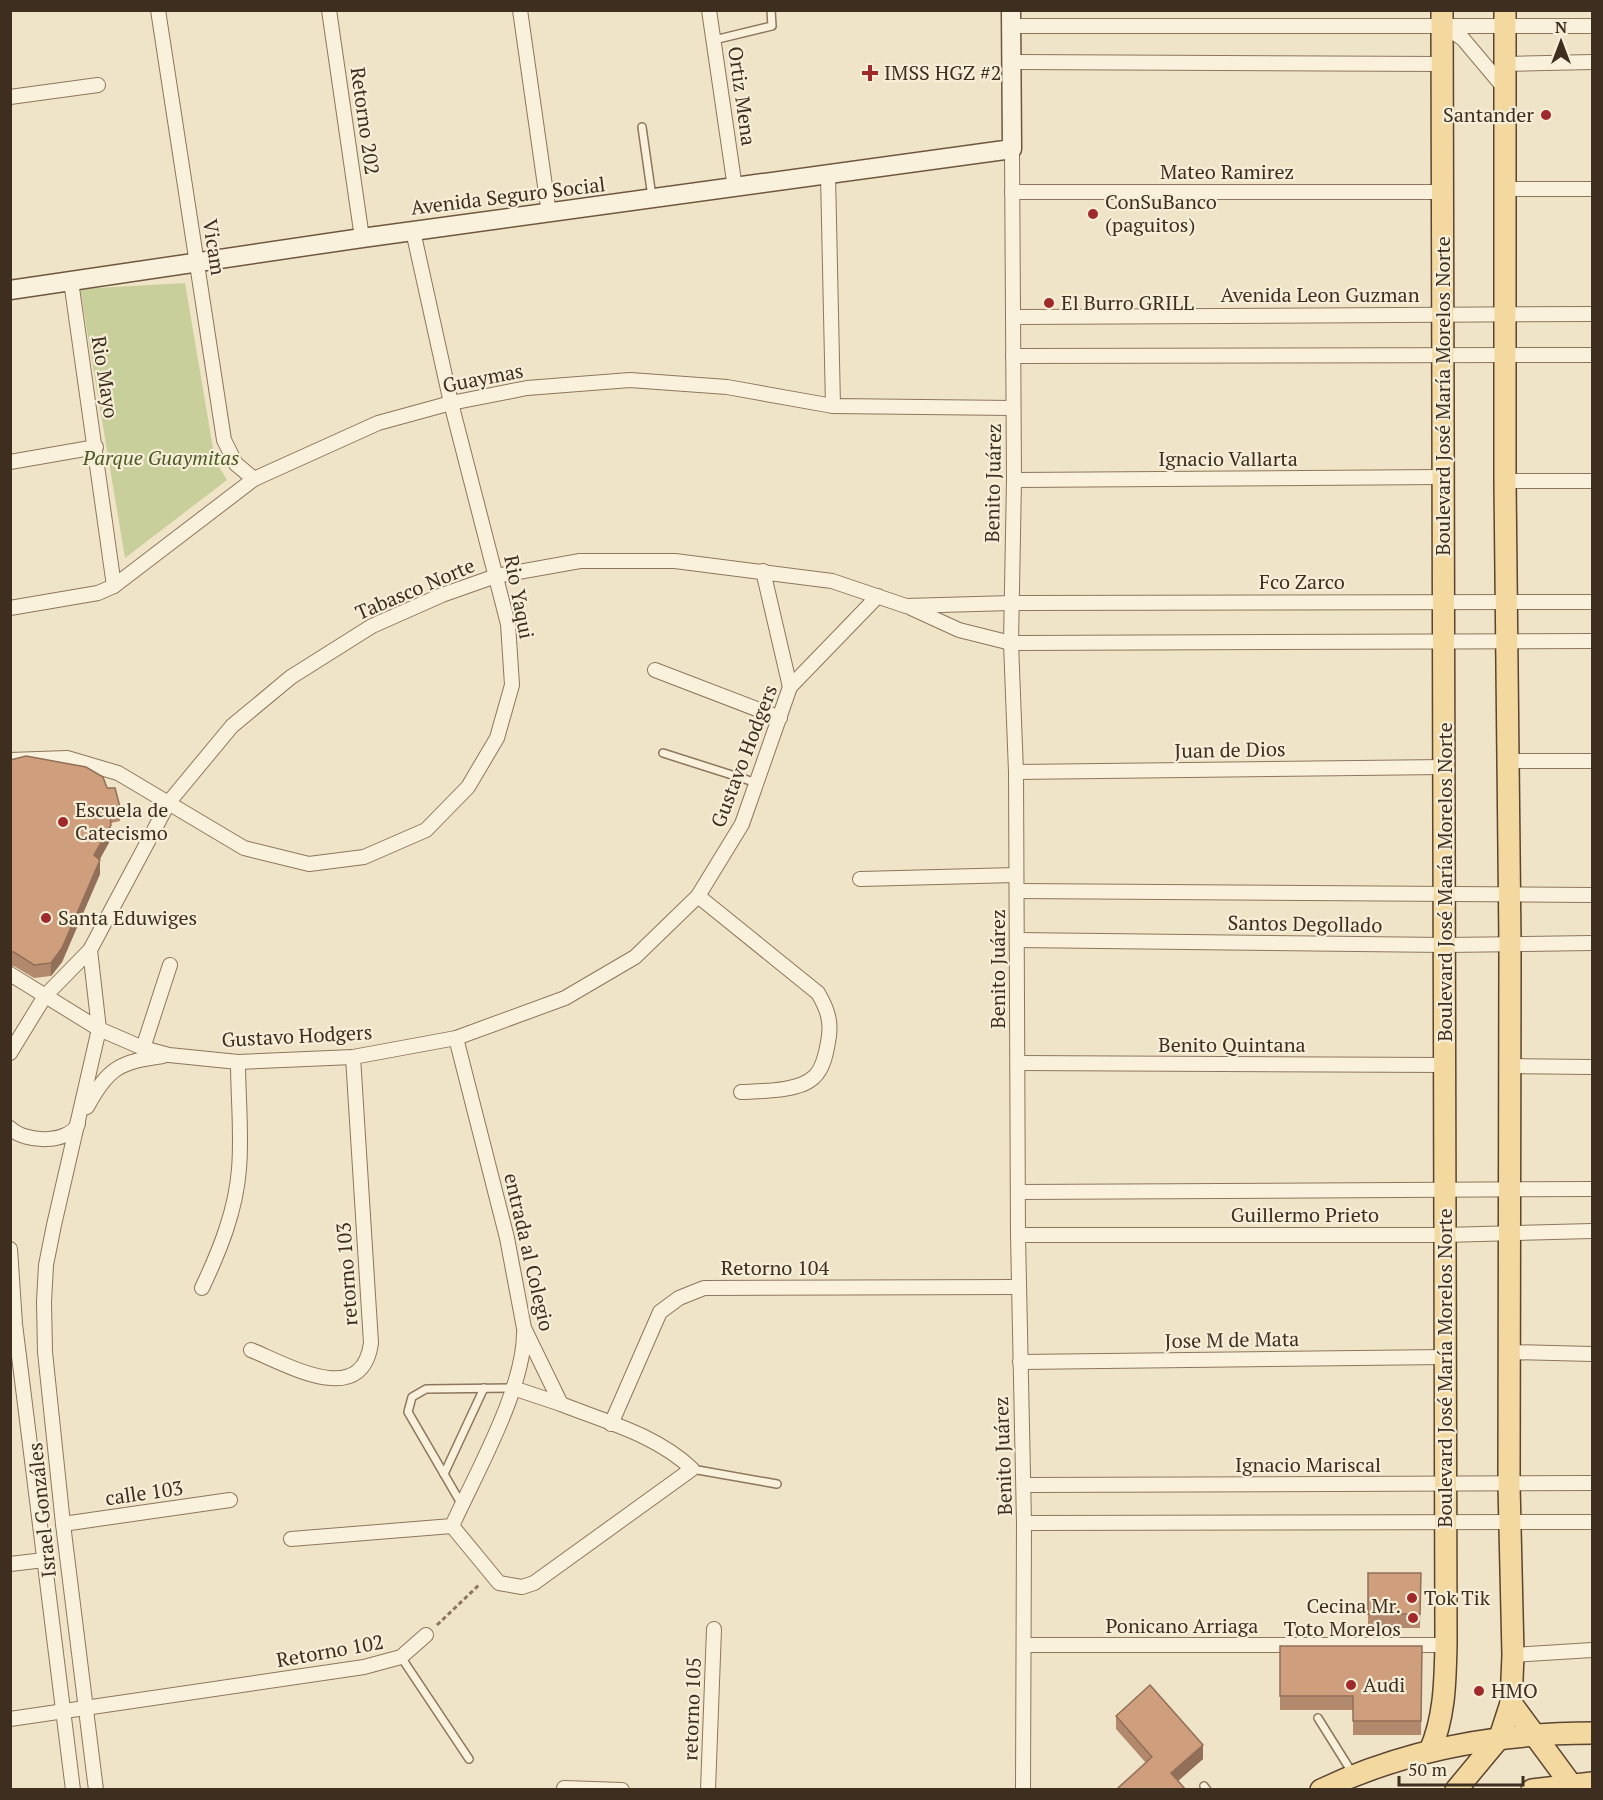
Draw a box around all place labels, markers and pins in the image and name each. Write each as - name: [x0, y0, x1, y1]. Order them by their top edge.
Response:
- place label: IMSS HGZ #2: [884, 59, 1001, 86]
- marker: IMSS HGZ #2: [861, 64, 879, 82]
- place label: Santander: [1443, 101, 1534, 128]
- marker: Santander: [1539, 108, 1553, 122]
- place label: ConSuBanco (paguitos): [1105, 188, 1217, 238]
- marker: ConSuBanco (paguitos): [1086, 207, 1100, 221]
- place label: El Burro GRILL: [1061, 289, 1194, 316]
- marker: El Burro GRILL: [1042, 296, 1056, 310]
- place label: Escuela de Catecismo: [75, 796, 168, 846]
- marker: Escuela de Catecismo: [56, 815, 70, 829]
- place label: Santa Eduwiges: [58, 904, 197, 931]
- marker: Santa Eduwiges: [39, 911, 53, 925]
- place label: Tok Tik: [1424, 1584, 1491, 1611]
- marker: Tok Tik: [1405, 1591, 1419, 1605]
- place label: Cecina Mr. Toto Morelos: [1284, 1592, 1401, 1642]
- marker: Cecina Mr. Toto Morelos: [1406, 1611, 1420, 1625]
- place label: Audi: [1363, 1671, 1405, 1698]
- place label: HMO: [1491, 1677, 1538, 1704]
- marker: Audi: [1344, 1678, 1358, 1692]
- marker: HMO: [1472, 1684, 1486, 1698]

